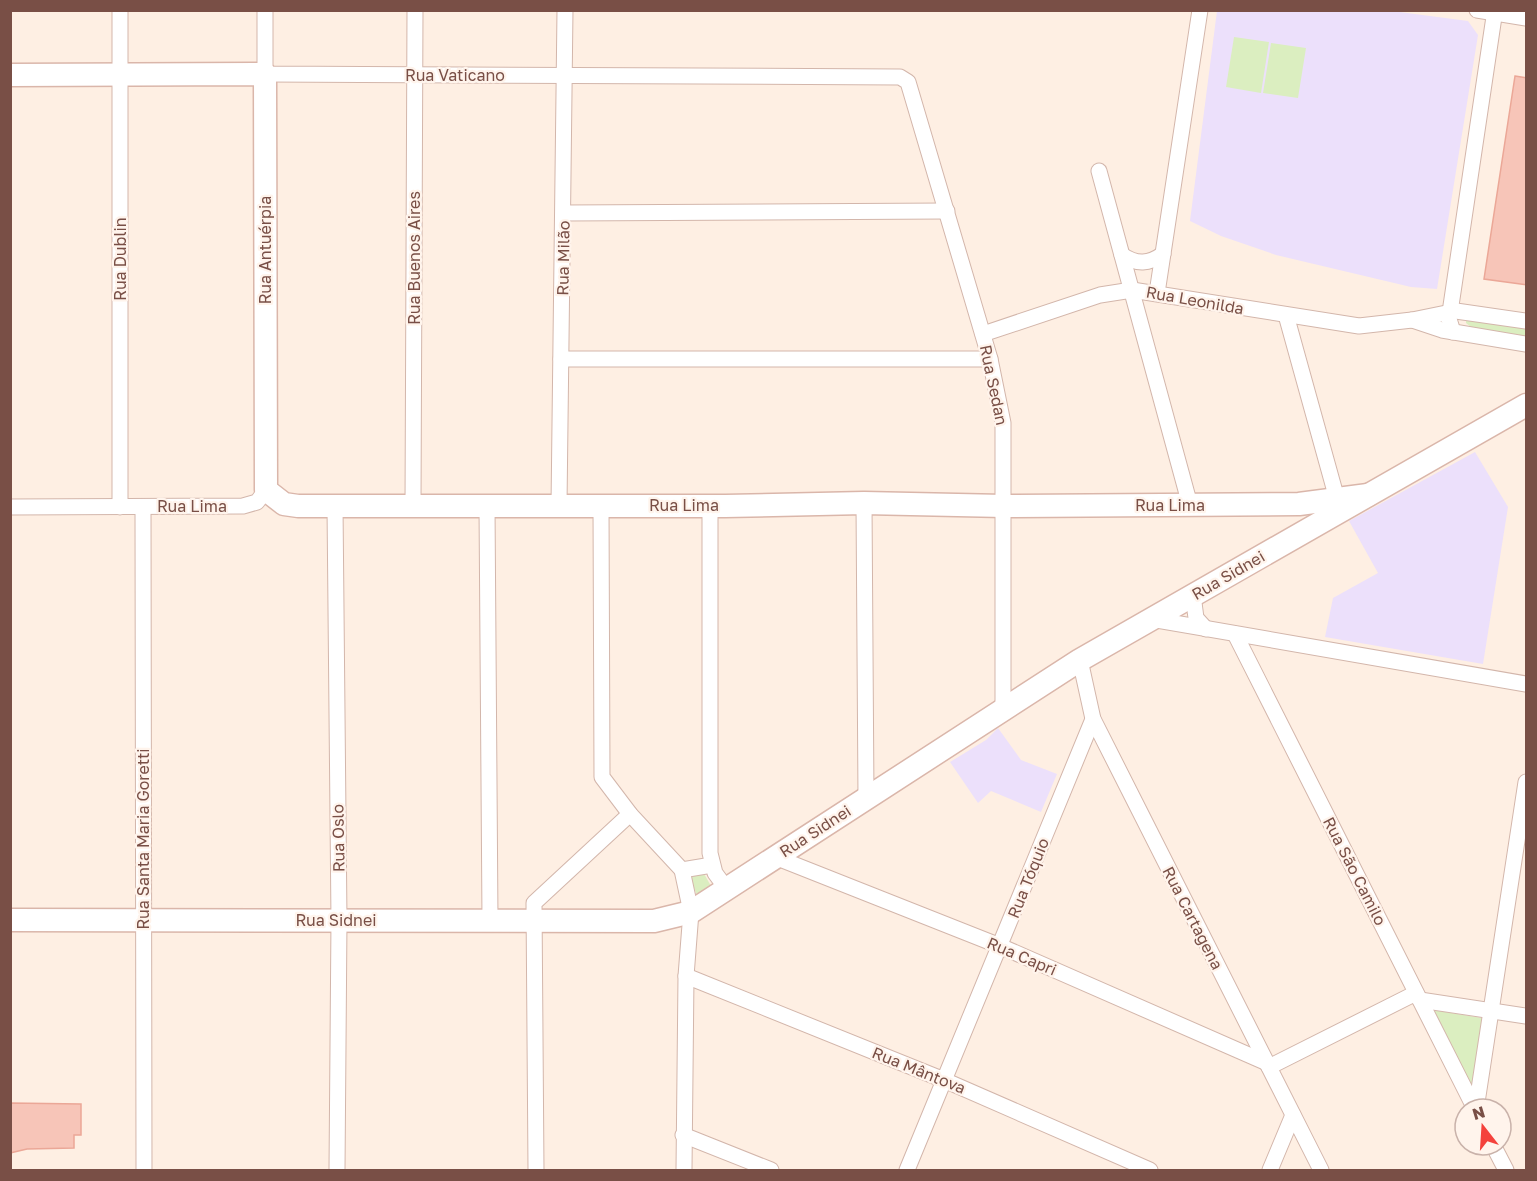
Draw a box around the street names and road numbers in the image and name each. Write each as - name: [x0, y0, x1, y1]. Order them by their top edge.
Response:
- street label: Rua Vaticano: [405, 65, 505, 85]
- street label: Rua Buenos Aires: [404, 191, 424, 325]
- street label: Rua Antuérpia: [255, 196, 275, 304]
- street label: Rua Dublin: [110, 217, 130, 301]
- street label: Rua Milão: [552, 220, 574, 296]
- street label: Rua Leonilda: [1144, 282, 1246, 318]
- street label: Rua Sedan: [976, 343, 1012, 427]
- street label: Rua Lima: [649, 495, 719, 515]
- street label: Rua Lima: [1135, 495, 1205, 515]
- street label: Rua Lima: [157, 496, 227, 516]
- street label: Rua Sidnei: [1188, 546, 1268, 604]
- street label: Rua Santa Maria Goretti: [133, 748, 153, 930]
- street label: Rua Sidnei: [776, 801, 854, 861]
- street label: Rua Oslo: [327, 804, 349, 872]
- street label: Rua São Camilo: [1319, 813, 1391, 929]
- street label: Rua Tóquio: [1003, 835, 1053, 921]
- street label: Rua Cartagena: [1158, 863, 1228, 973]
- street label: Rua Sidnei: [295, 910, 377, 930]
- street label: Rua Capri: [984, 932, 1060, 980]
- street label: Rua Mântova: [869, 1042, 969, 1098]

